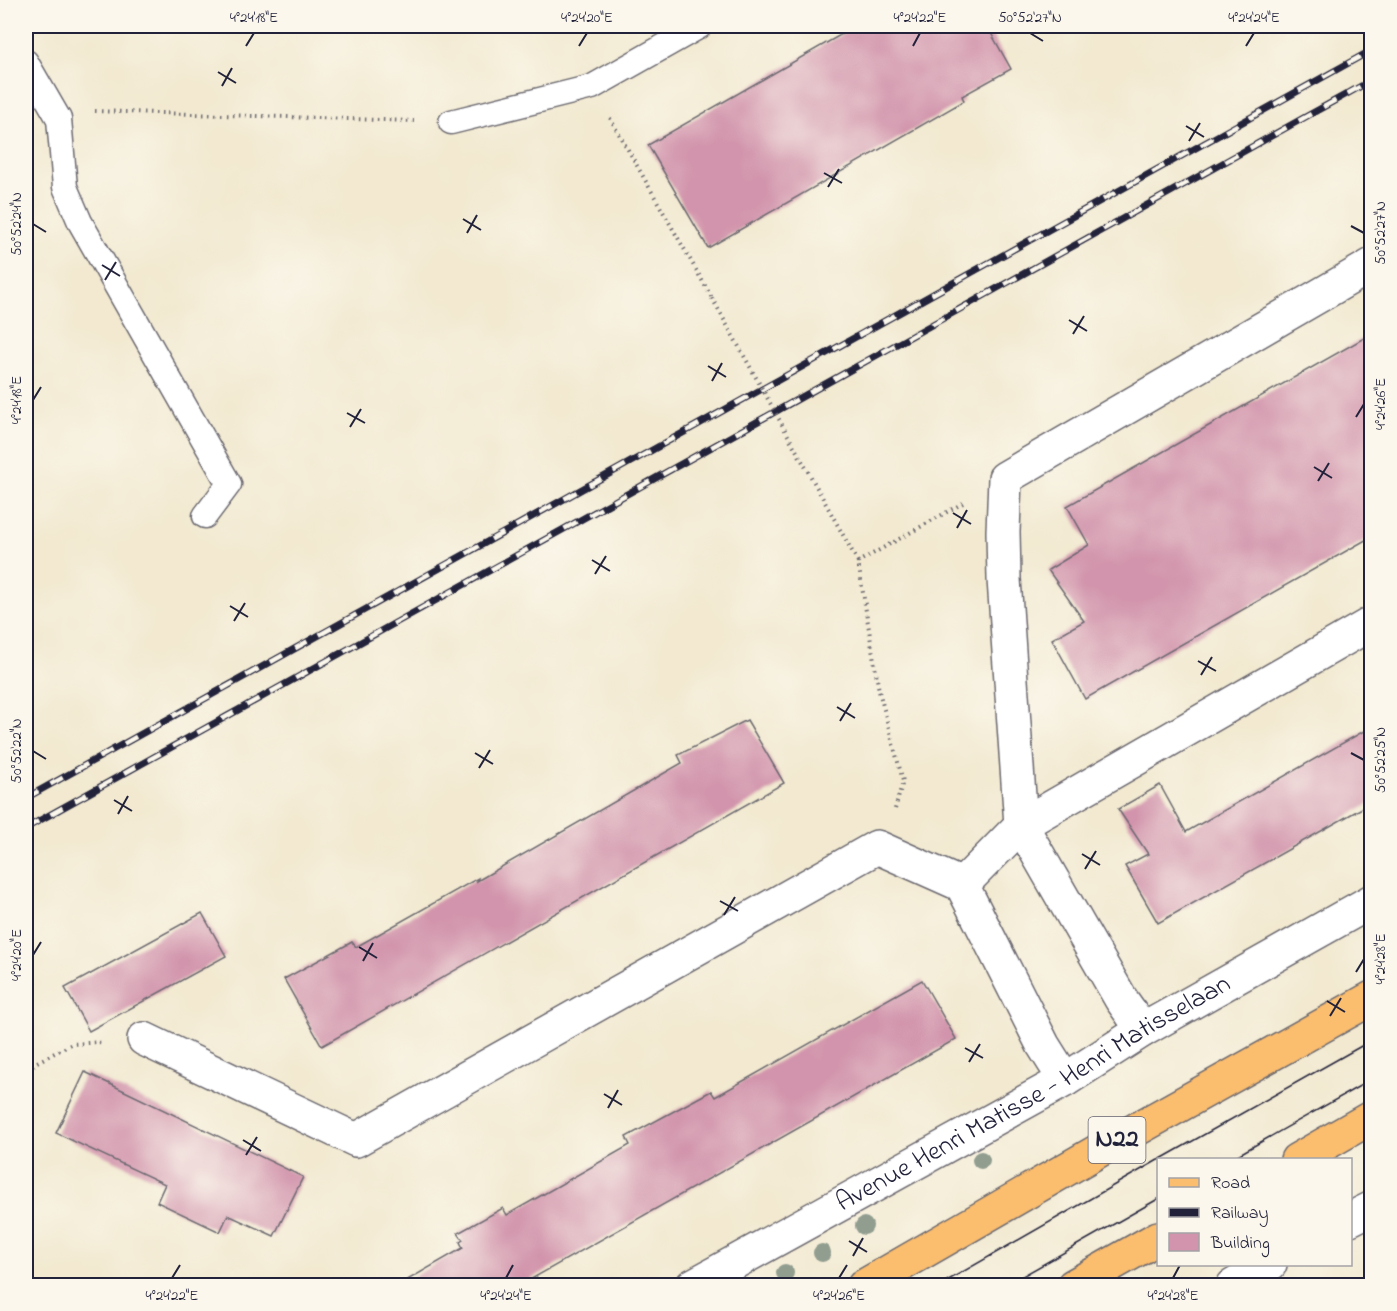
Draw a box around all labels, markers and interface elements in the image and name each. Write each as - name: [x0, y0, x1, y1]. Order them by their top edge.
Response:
- text: 4°24'18"E: [230, 7, 278, 29]
- text: 4°24'20"E: [561, 7, 613, 29]
- text: 4°24'22"E: [894, 7, 946, 29]
- text: 50°52'27"N: [998, 7, 1062, 29]
- text: 4°24'24"E: [1228, 7, 1280, 29]
- text: 50°52'24"N: [6, 192, 28, 256]
- text: 50°52'27"N: [1370, 201, 1392, 265]
- text: 4°24'18"E: [6, 376, 28, 424]
- text: 4°24'26"E: [1370, 378, 1392, 430]
- text: 50°52'22"N: [6, 718, 28, 784]
- text: 50°52'25"N: [1370, 727, 1392, 793]
- text: 4°24'20"E: [6, 929, 28, 981]
- text: 4°24'28"E: [1370, 933, 1392, 985]
- street label: Avenue Henri Matisse - Henri Matisselaan: [829, 965, 1238, 1222]
- road number: N22: [1088, 1117, 1146, 1163]
- legend: [1157, 1158, 1352, 1266]
- text: Road: [1211, 1171, 1250, 1197]
- text: Railway: [1211, 1201, 1268, 1227]
- text: Building: [1210, 1231, 1270, 1258]
- text: 4°24'22"E: [146, 1285, 198, 1307]
- text: 4°24'24"E: [480, 1285, 532, 1307]
- text: 4°24'26"E: [813, 1285, 865, 1307]
- text: 4°24'28"E: [1147, 1285, 1199, 1307]

